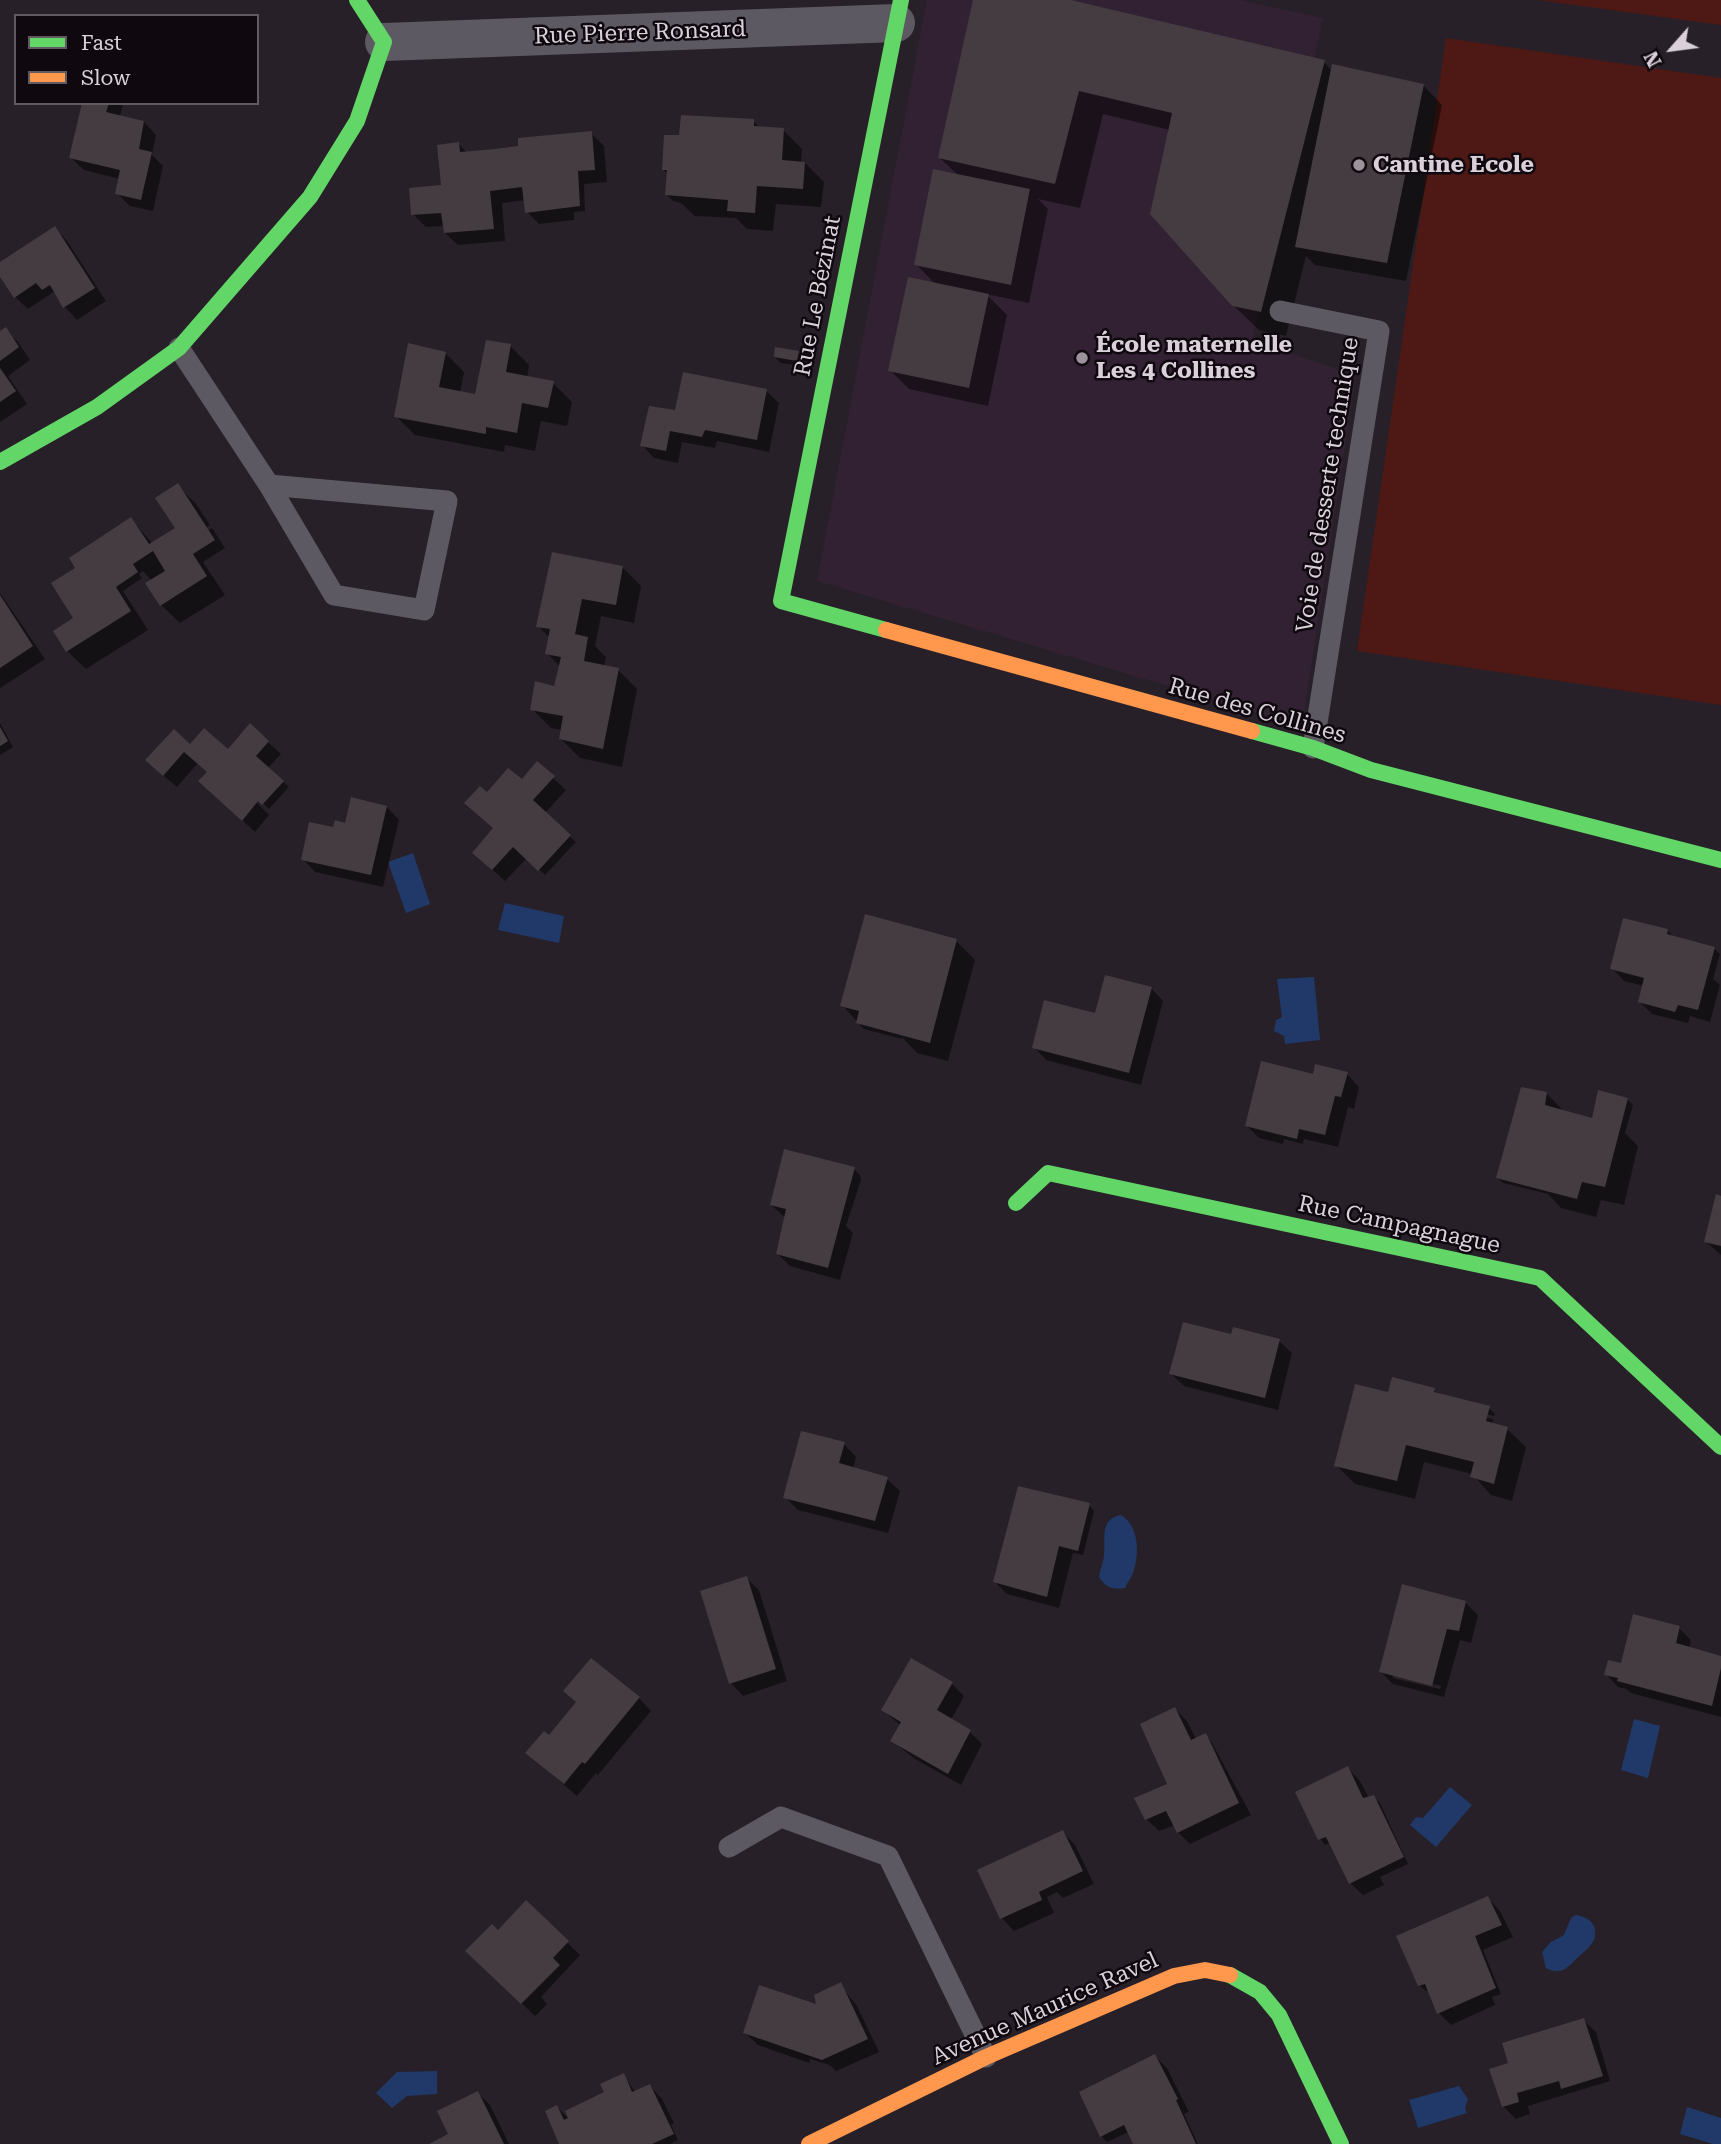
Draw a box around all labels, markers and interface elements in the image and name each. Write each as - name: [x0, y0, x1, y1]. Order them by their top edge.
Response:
- legend: [14, 14, 259, 105]
- north arrow: [1637, 14, 1707, 84]
- street label: Rue Pierre Ronsard: [534, 16, 746, 50]
- text: Fast: [81, 31, 122, 55]
- text: N: [1639, 47, 1667, 71]
- text: Slow: [81, 66, 130, 90]
- place label: Cantine Ecole: [1373, 151, 1534, 179]
- marker: Cantine Ecole: [1351, 157, 1367, 173]
- street label: Rue Le Bézinat: [789, 213, 847, 379]
- place label: École maternelle Les 4 Collines: [1096, 331, 1292, 385]
- street label: Voie de desserte technique: [1291, 335, 1365, 635]
- marker: École maternelle Les 4 Collines: [1074, 350, 1090, 366]
- street label: Rue des Collines: [1165, 672, 1349, 750]
- street label: Rue Campagnague: [1295, 1190, 1503, 1260]
- street label: Avenue Maurice Ravel: [928, 1947, 1162, 2071]

